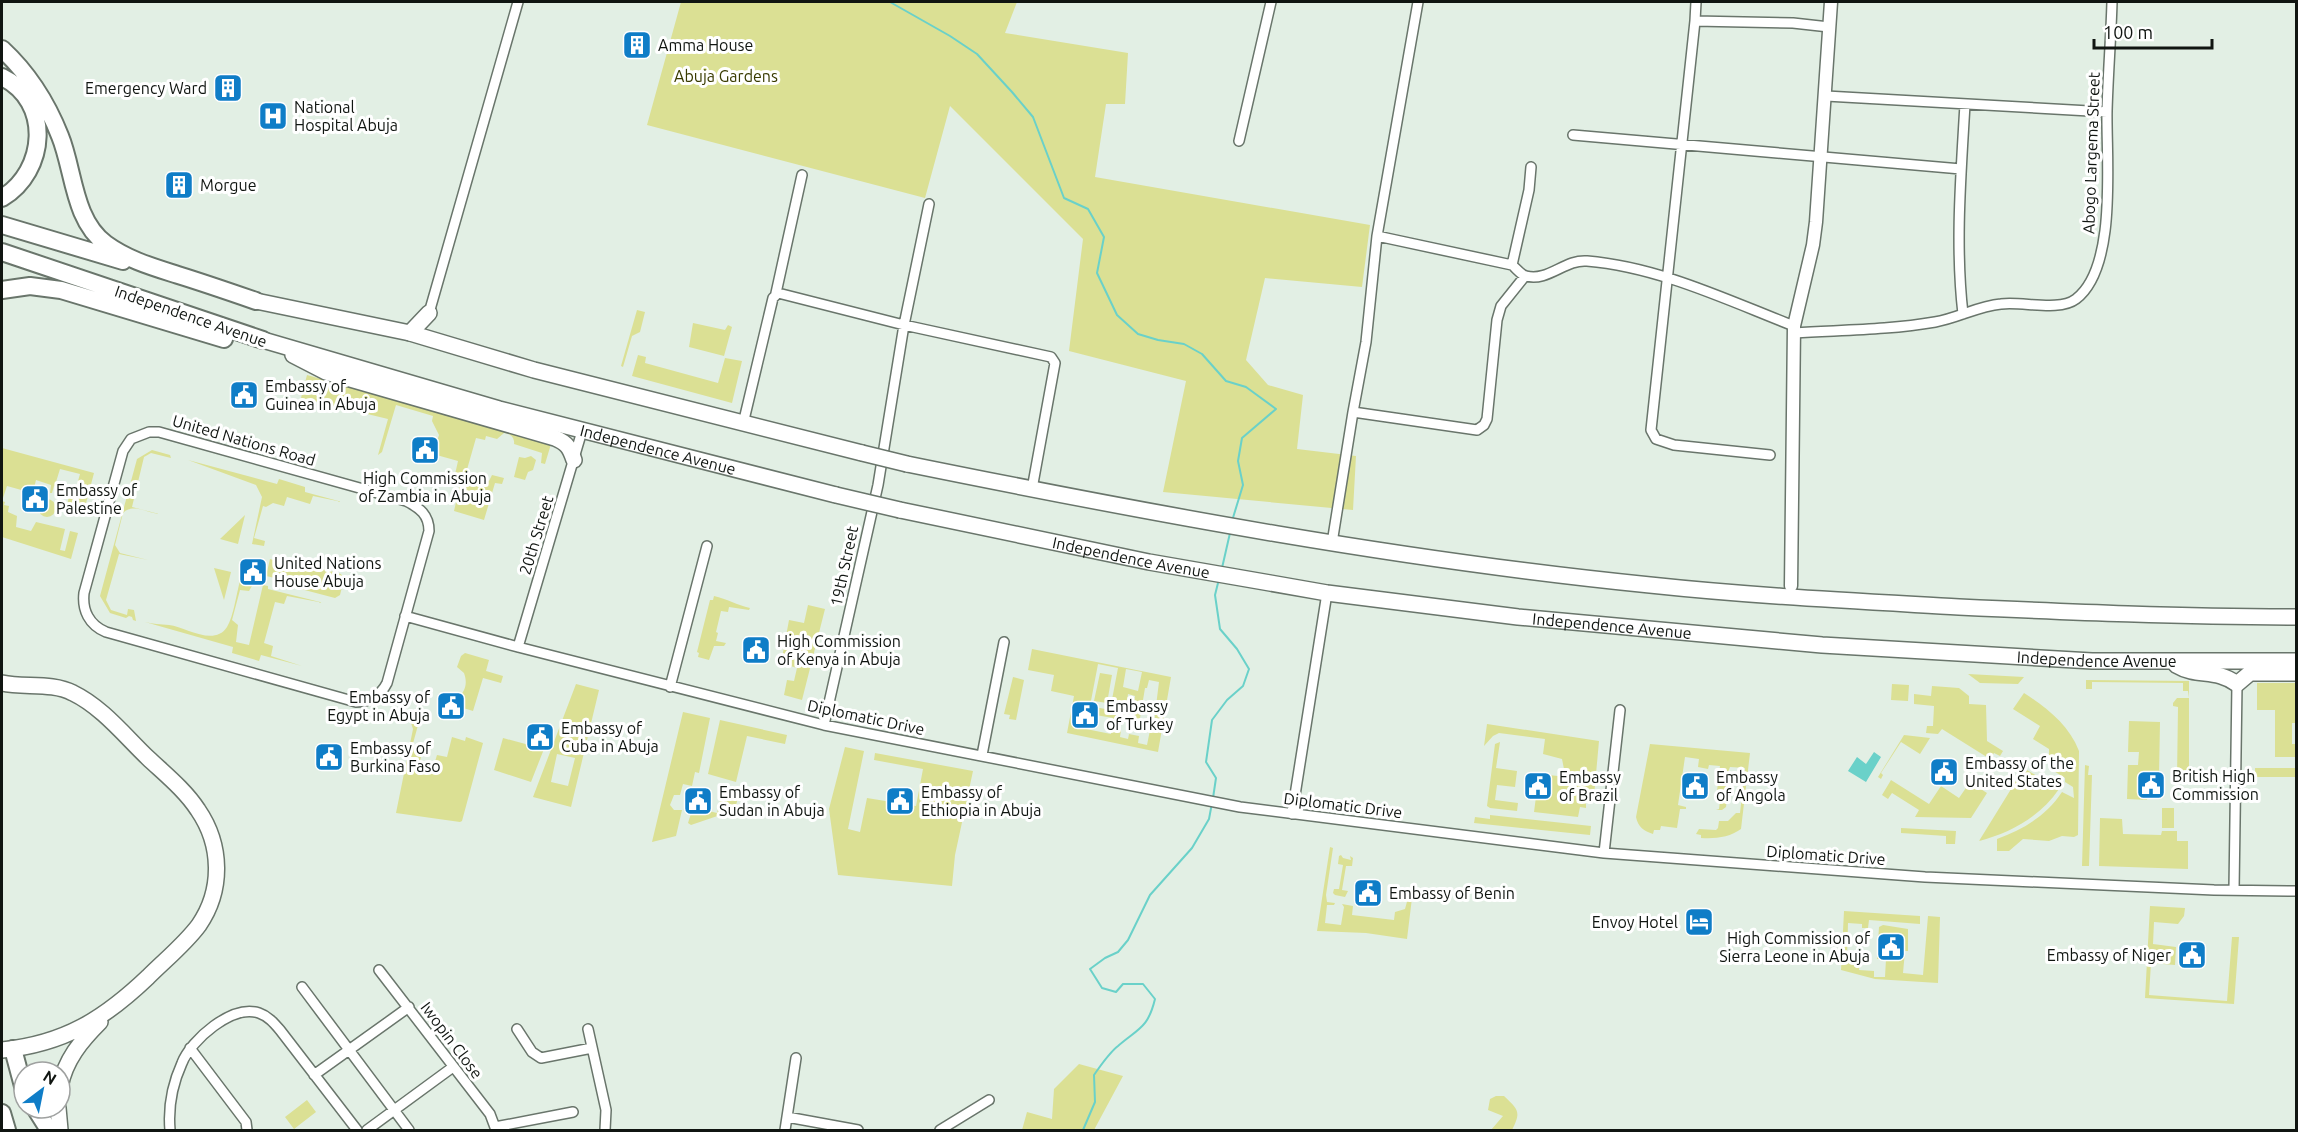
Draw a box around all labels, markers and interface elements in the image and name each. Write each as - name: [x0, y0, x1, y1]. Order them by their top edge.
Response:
- scale bar: [2094, 12, 2212, 50]
- text: 100 m: [2103, 22, 2153, 42]
- building icon: Amma House: [621, 29, 653, 61]
- place label: Amma House: [658, 36, 753, 54]
- park label: Abuja Gardens: [674, 67, 778, 85]
- street label: Abogo Largema Street: [2079, 71, 2103, 234]
- building icon: Emergency Ward: [212, 72, 244, 104]
- place label: Emergency Ward: [85, 79, 207, 97]
- place label: National Hospital Abuja: [294, 98, 398, 134]
- hospital icon: National Hospital Abuja: [257, 100, 289, 132]
- building icon: Morgue: [163, 169, 195, 201]
- place label: Morgue: [200, 176, 256, 194]
- street label: Independence Avenue: [112, 281, 270, 351]
- place label: Embassy of Guinea in Abuja: [265, 377, 376, 413]
- public building icon: Embassy of Guinea in Abuja: [228, 379, 260, 411]
- street label: United Nations Road: [170, 411, 318, 469]
- street label: Independence Avenue: [578, 421, 738, 478]
- public building icon: High Commission of Zambia in Abuja: [409, 434, 441, 466]
- place label: High Commission of Zambia in Abuja: [358, 469, 492, 505]
- place label: Embassy of Palestine: [56, 481, 138, 517]
- public building icon: Embassy of Palestine: [19, 483, 51, 515]
- street label: 20th Street: [515, 493, 557, 577]
- street label: 19th Street: [827, 523, 861, 608]
- street label: Independence Avenue: [1051, 533, 1211, 581]
- place label: United Nations House Abuja: [274, 554, 381, 590]
- public building icon: United Nations House Abuja: [237, 556, 269, 588]
- street label: Independence Avenue: [1532, 609, 1693, 642]
- place label: High Commission of Kenya in Abuja: [777, 632, 901, 668]
- public building icon: High Commission of Kenya in Abuja: [740, 634, 772, 666]
- street label: Independence Avenue: [2016, 648, 2177, 670]
- place label: Embassy of Egypt in Abuja: [327, 688, 431, 724]
- public building icon: Embassy of Egypt in Abuja: [435, 690, 467, 722]
- street label: Diplomatic Drive: [806, 696, 926, 738]
- place label: Embassy of Turkey: [1106, 697, 1173, 733]
- public building icon: Embassy of Turkey: [1069, 699, 1101, 731]
- place label: Embassy of Cuba in Abuja: [561, 719, 659, 755]
- public building icon: Embassy of Cuba in Abuja: [524, 721, 556, 753]
- place label: Embassy of Burkina Faso: [350, 739, 441, 775]
- public building icon: Embassy of Burkina Faso: [313, 741, 345, 773]
- place label: Embassy of the United States: [1965, 754, 2074, 790]
- public building icon: Embassy of the United States: [1928, 756, 1960, 788]
- place label: British High Commission: [2172, 767, 2259, 803]
- place label: Embassy of Brazil: [1559, 768, 1621, 804]
- place label: Embassy of Angola: [1716, 768, 1786, 804]
- public building icon: British High Commission: [2135, 769, 2167, 801]
- public building icon: Embassy of Brazil: [1522, 770, 1554, 802]
- public building icon: Embassy of Angola: [1679, 770, 1711, 802]
- place label: Embassy of Sudan in Abuja: [719, 783, 825, 819]
- place label: Embassy of Ethiopia in Abuja: [921, 783, 1041, 819]
- public building icon: Embassy of Sudan in Abuja: [682, 785, 714, 817]
- public building icon: Embassy of Ethiopia in Abuja: [884, 785, 916, 817]
- street label: Diplomatic Drive: [1283, 789, 1403, 821]
- street label: Diplomatic Drive: [1766, 842, 1886, 868]
- public building icon: Embassy of Benin: [1352, 877, 1384, 909]
- place label: Embassy of Benin: [1389, 884, 1515, 902]
- hotel icon: Envoy Hotel: [1683, 906, 1715, 938]
- place label: Envoy Hotel: [1592, 913, 1678, 931]
- place label: High Commission of Sierra Leone in Abuja: [1719, 929, 1871, 965]
- public building icon: High Commission of Sierra Leone in Abuja: [1875, 931, 1907, 963]
- public building icon: Embassy of Niger: [2176, 939, 2208, 971]
- place label: Embassy of Niger: [2047, 946, 2171, 964]
- street label: Iwopin Close: [417, 998, 487, 1082]
- north arrow: [12, 1060, 72, 1120]
- text: N: [40, 1066, 60, 1088]

